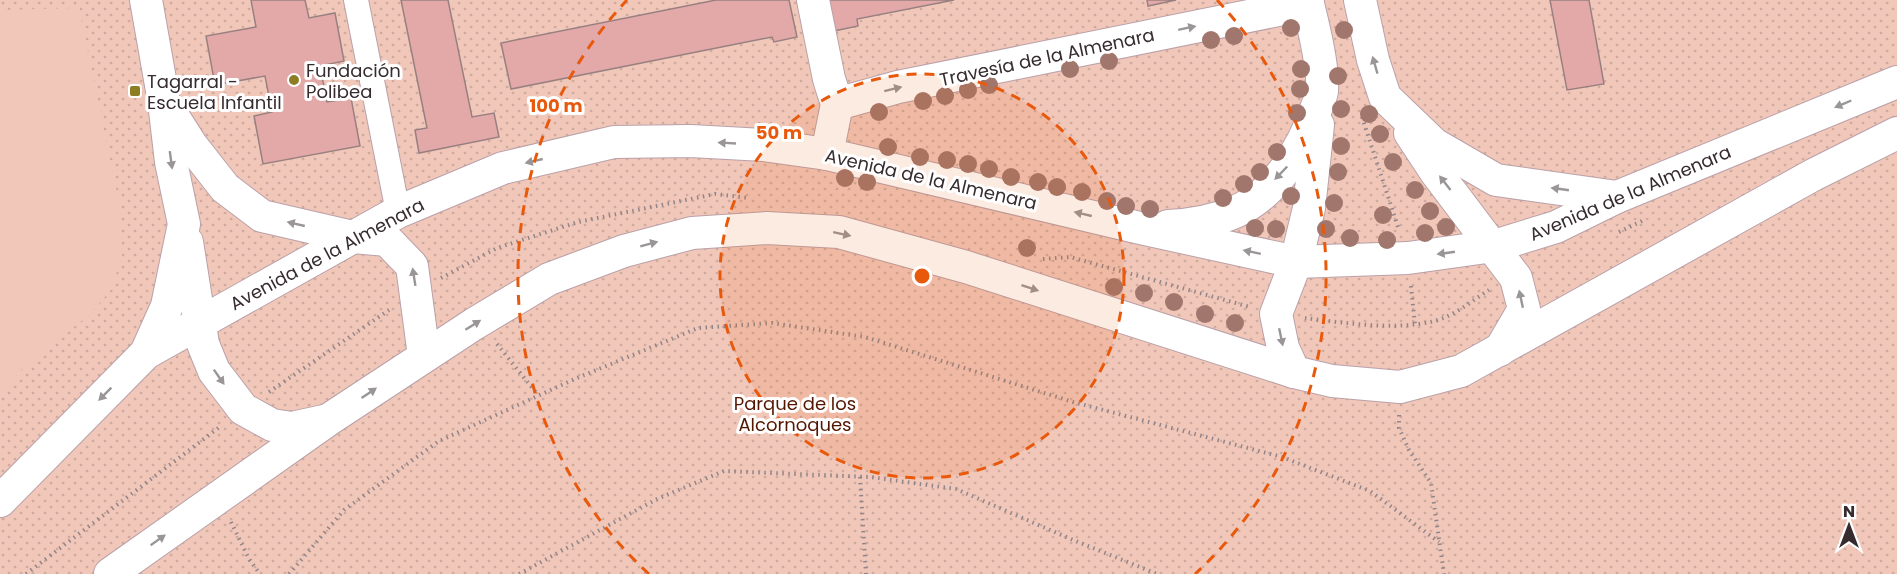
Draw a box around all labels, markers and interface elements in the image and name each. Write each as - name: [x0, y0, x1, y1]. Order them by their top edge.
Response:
- street label: Travesía de la Almenara: [937, 22, 1157, 92]
- one-way arrow: [1178, 23, 1197, 32]
- one-way arrow: [1370, 56, 1379, 74]
- place label: Fundación Polibea: [306, 58, 401, 104]
- place label: Tagarral - Escuela Infantil: [147, 69, 282, 115]
- marker: Fundación Polibea: [287, 73, 301, 87]
- one-way arrow: [884, 83, 903, 93]
- marker: Tagarral - Escuela Infantil: [128, 84, 142, 98]
- text: 100 m: [529, 93, 583, 118]
- one-way arrow: [1834, 100, 1852, 109]
- text: 50 m: [756, 120, 802, 145]
- one-way arrow: [717, 138, 736, 147]
- street label: Avenida de la Almenara: [1525, 139, 1735, 247]
- street label: Avenida de la Almenara: [823, 142, 1039, 216]
- one-way arrow: [167, 150, 176, 169]
- one-way arrow: [525, 156, 543, 166]
- one-way arrow: [1275, 165, 1289, 179]
- one-way arrow: [1439, 176, 1451, 191]
- one-way arrow: [1550, 184, 1569, 193]
- street label: Avenida de la Almenara: [225, 192, 429, 316]
- one-way arrow: [1074, 209, 1092, 219]
- one-way arrow: [287, 218, 305, 228]
- one-way arrow: [833, 230, 852, 239]
- one-way arrow: [641, 239, 659, 248]
- one-way arrow: [1243, 247, 1261, 257]
- one-way arrow: [1436, 248, 1455, 257]
- centre of rings: [912, 266, 932, 286]
- one-way arrow: [409, 268, 418, 287]
- one-way arrow: [1021, 284, 1039, 293]
- one-way arrow: [1516, 290, 1526, 308]
- one-way arrow: [465, 319, 481, 330]
- one-way arrow: [1276, 328, 1286, 347]
- one-way arrow: [213, 369, 224, 385]
- one-way arrow: [99, 387, 113, 401]
- one-way arrow: [361, 387, 378, 398]
- park label: Parque de los Alcornoques: [734, 391, 856, 437]
- north arrow: [1819, 496, 1879, 556]
- text: N: [1843, 500, 1855, 523]
- one-way arrow: [150, 535, 166, 546]

